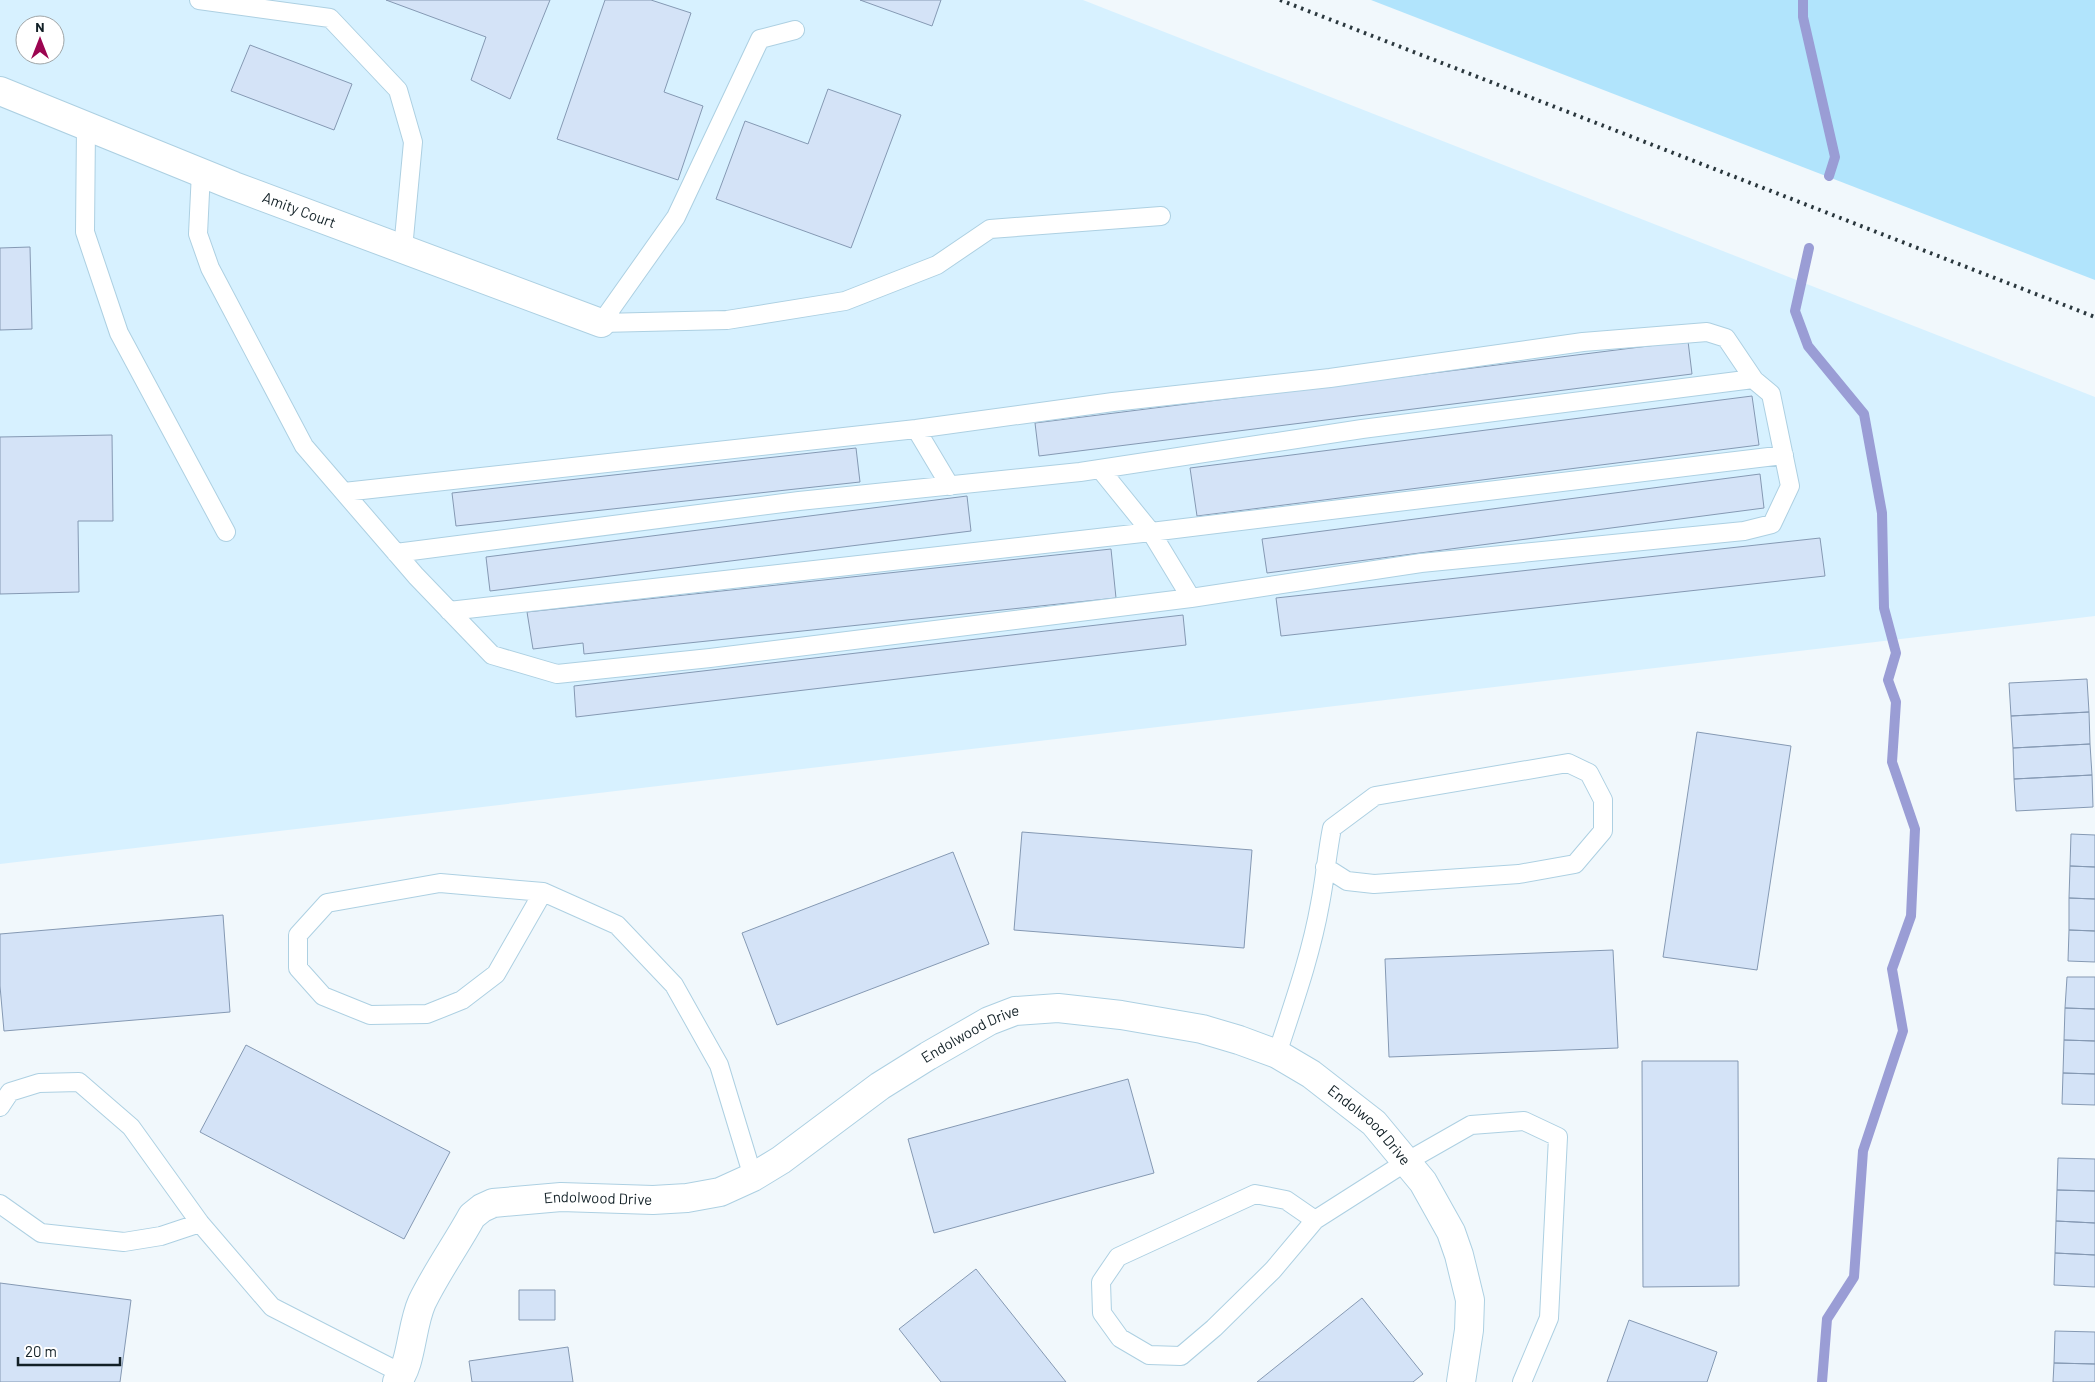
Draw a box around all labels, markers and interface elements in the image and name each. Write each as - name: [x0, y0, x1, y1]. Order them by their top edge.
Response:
- north arrow: [15, 15, 65, 65]
- text: N: [35, 18, 45, 35]
- street label: Amity Court: [260, 187, 339, 231]
- street label: Endolwood Drive: [917, 1001, 1020, 1066]
- street label: Endolwood Drive: [1325, 1080, 1415, 1168]
- street label: Endolwood Drive: [543, 1187, 653, 1208]
- scale bar: [18, 1334, 120, 1366]
- text: 20 m: [25, 1342, 57, 1360]

